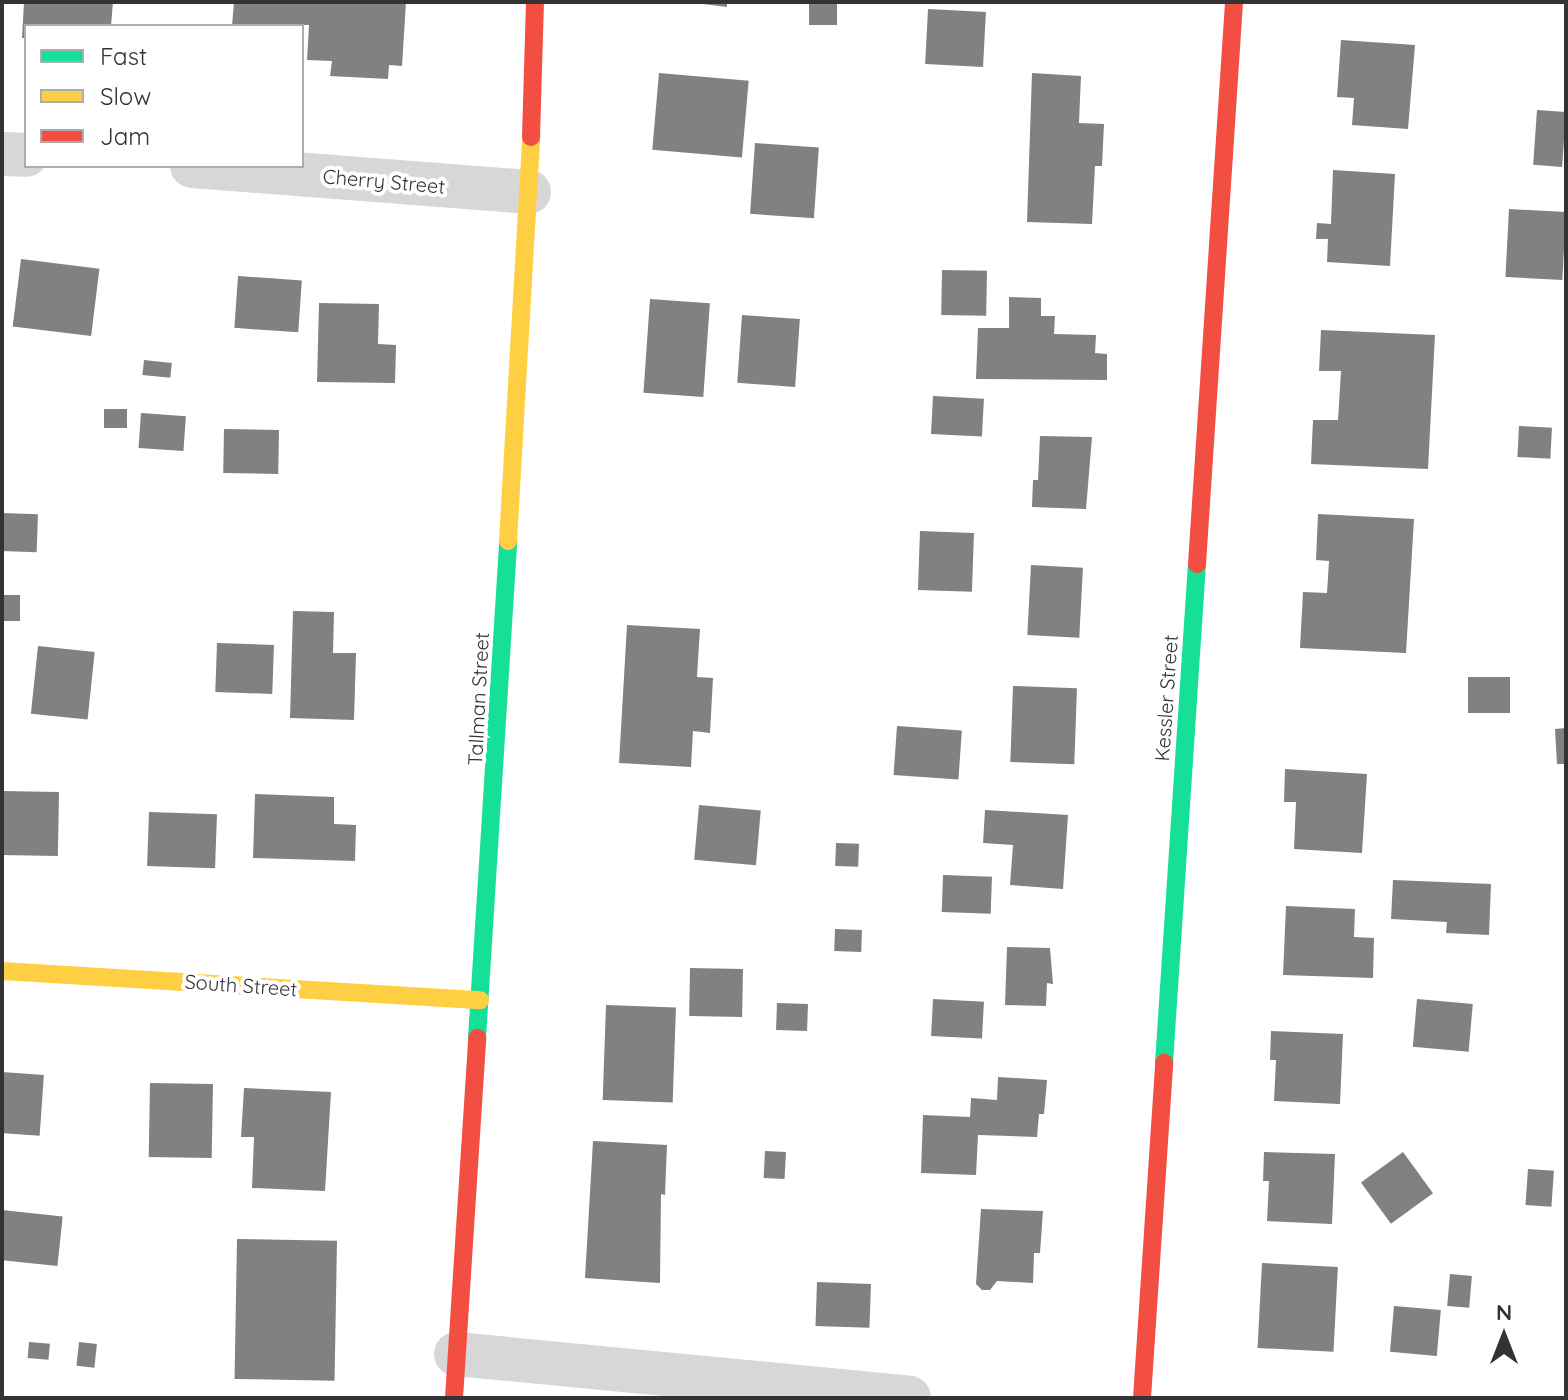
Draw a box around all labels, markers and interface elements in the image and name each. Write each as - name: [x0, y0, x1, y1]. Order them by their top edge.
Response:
- legend: [24, 24, 304, 168]
- text: Fast: [100, 41, 147, 71]
- text: Slow: [100, 81, 151, 111]
- text: Jam: [100, 121, 150, 151]
- street label: Cherry Street: [322, 164, 446, 198]
- street label: Tallman Street: [463, 632, 493, 766]
- street label: Kessler Street: [1150, 634, 1182, 762]
- street label: South Street: [184, 969, 298, 1001]
- north arrow: [1464, 1296, 1544, 1376]
- text: N: [1496, 1298, 1512, 1326]

